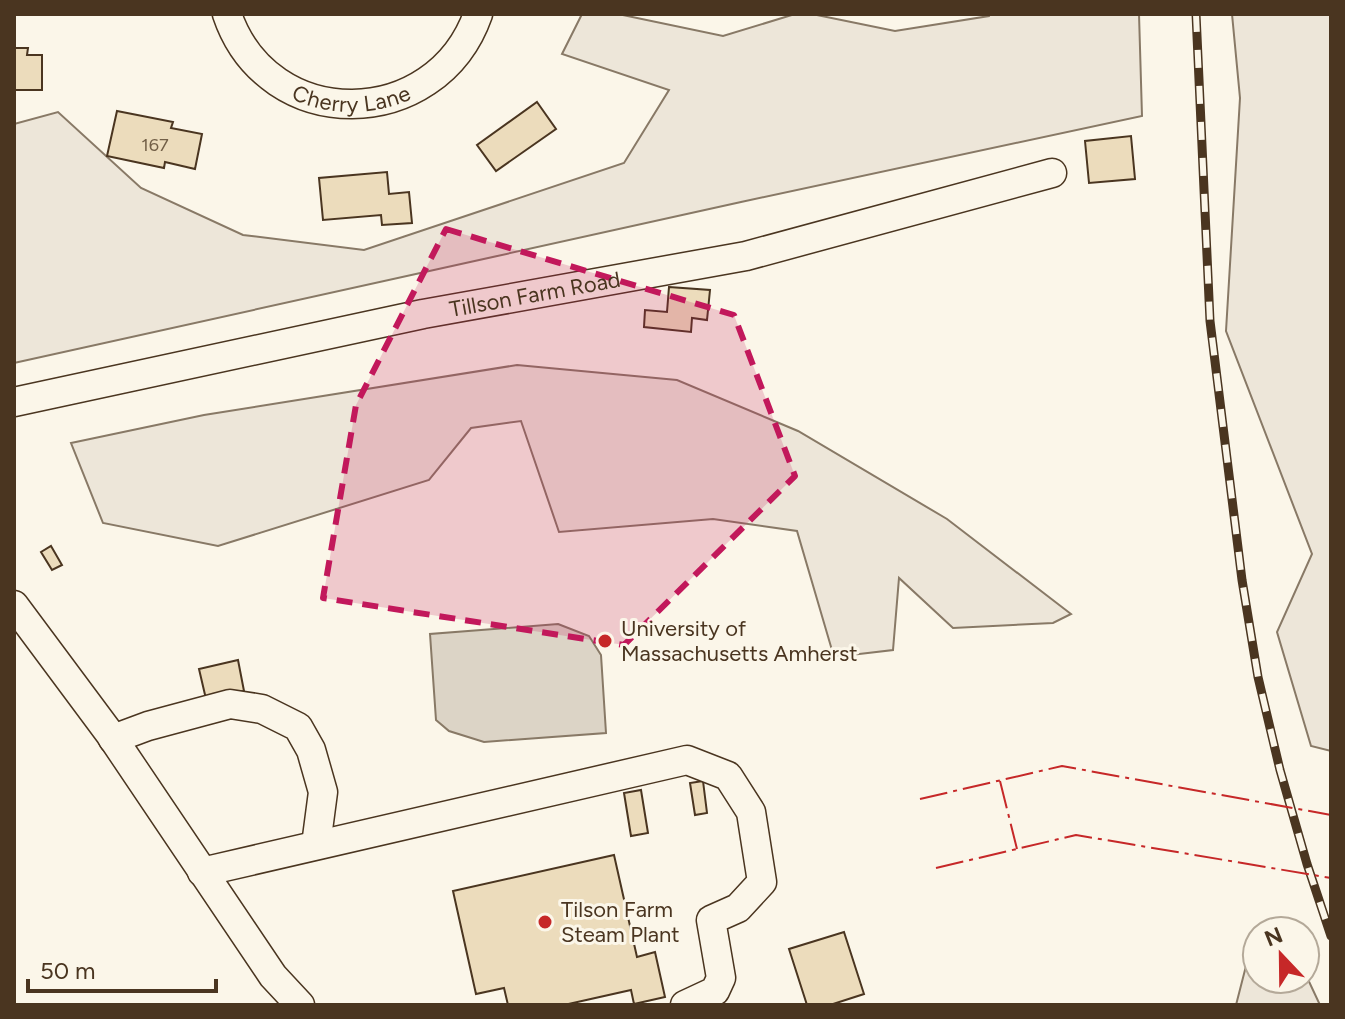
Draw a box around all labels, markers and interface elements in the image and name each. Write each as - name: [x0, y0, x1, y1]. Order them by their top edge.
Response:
- street label: Cherry Lane: [288, 79, 414, 118]
- house number: 167: [141, 134, 169, 156]
- street label: Tillson Farm Road: [447, 266, 622, 323]
- place label: University of Massachusetts Amherst: [621, 615, 858, 667]
- marker: University of Massachusetts Amherst: [596, 632, 614, 650]
- place label: Tilson Farm Steam Plant: [561, 896, 680, 948]
- marker: Tilson Farm Steam Plant: [536, 913, 554, 931]
- north arrow: [1241, 915, 1321, 995]
- text: N: [1261, 921, 1287, 953]
- scale bar: [28, 943, 216, 993]
- text: 50 m: [40, 956, 96, 985]

